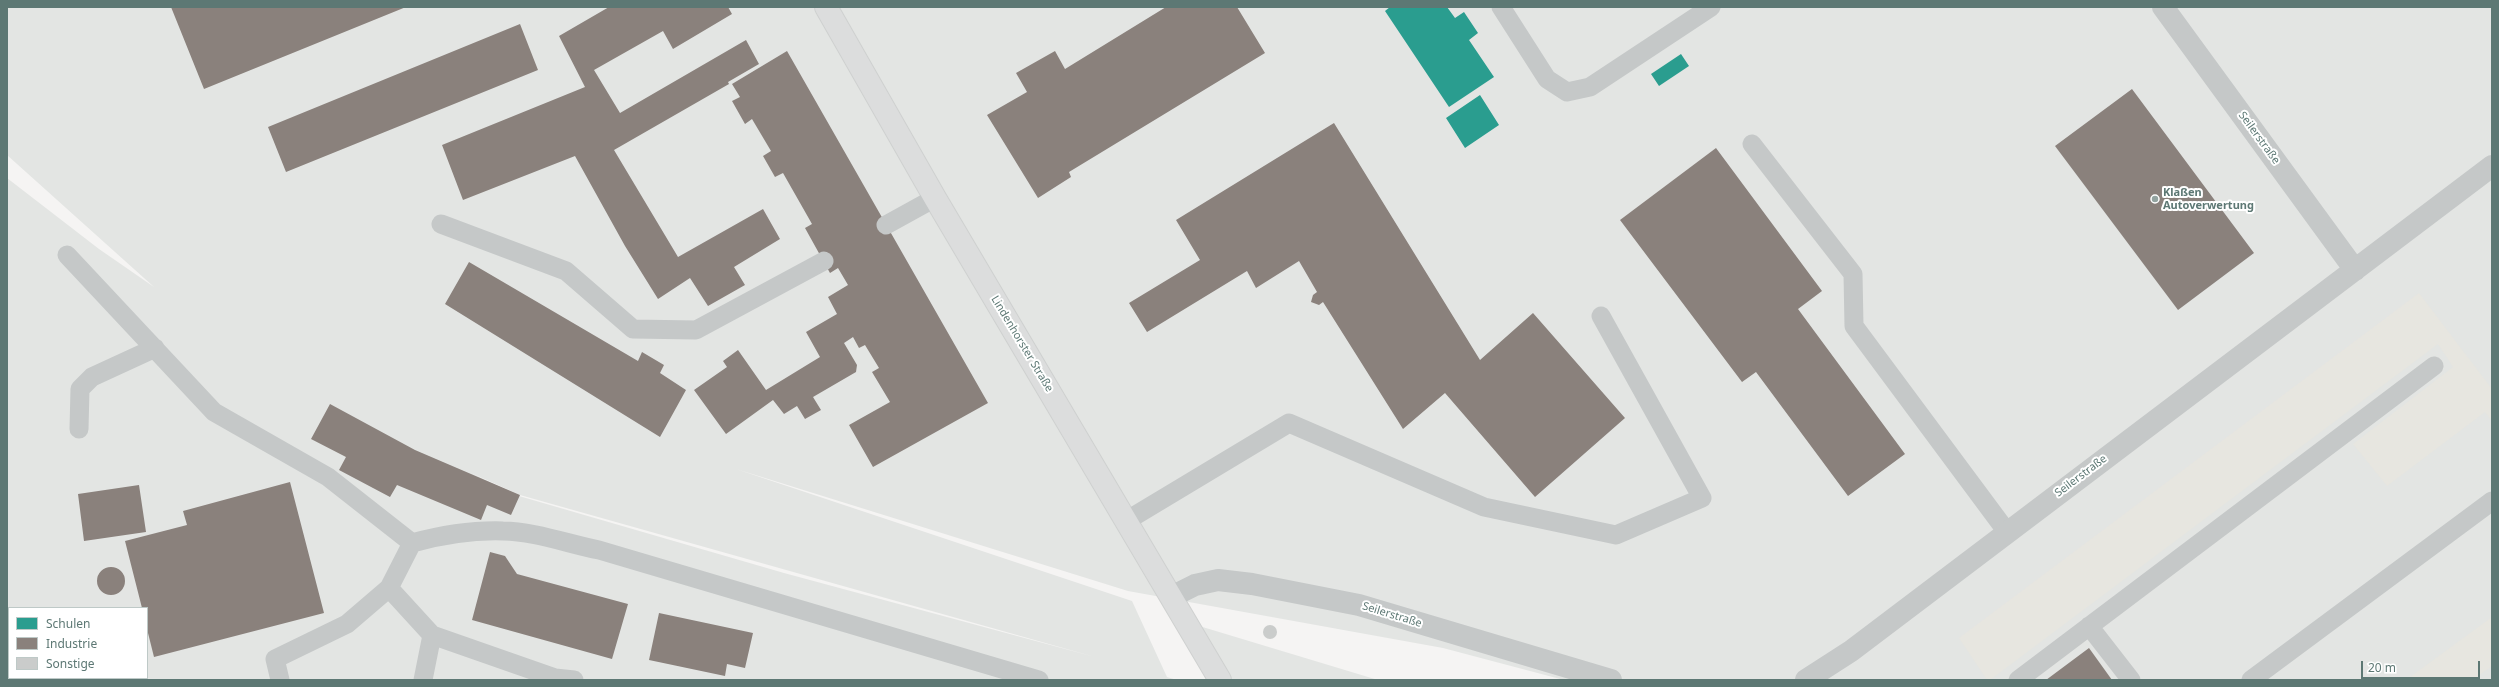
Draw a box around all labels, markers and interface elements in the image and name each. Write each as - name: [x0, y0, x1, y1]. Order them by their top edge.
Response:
- street label: Seilerstraße: [2236, 109, 2282, 167]
- place label: Klaßen Autoverwertung: [2163, 186, 2254, 212]
- marker: Klaßen Autoverwertung: [2150, 194, 2160, 204]
- street label: Lindenhorster Straße: [988, 294, 1056, 394]
- street label: Seilerstraße: [2052, 452, 2110, 500]
- street label: Seilerstraße: [1361, 600, 1423, 630]
- legend: [8, 607, 148, 679]
- text: Schulen: [46, 615, 90, 632]
- text: Industrie: [46, 635, 97, 652]
- scale bar: [2363, 653, 2482, 679]
- text: Sonstige: [46, 655, 95, 672]
- text: 20 m: [2368, 659, 2396, 676]

